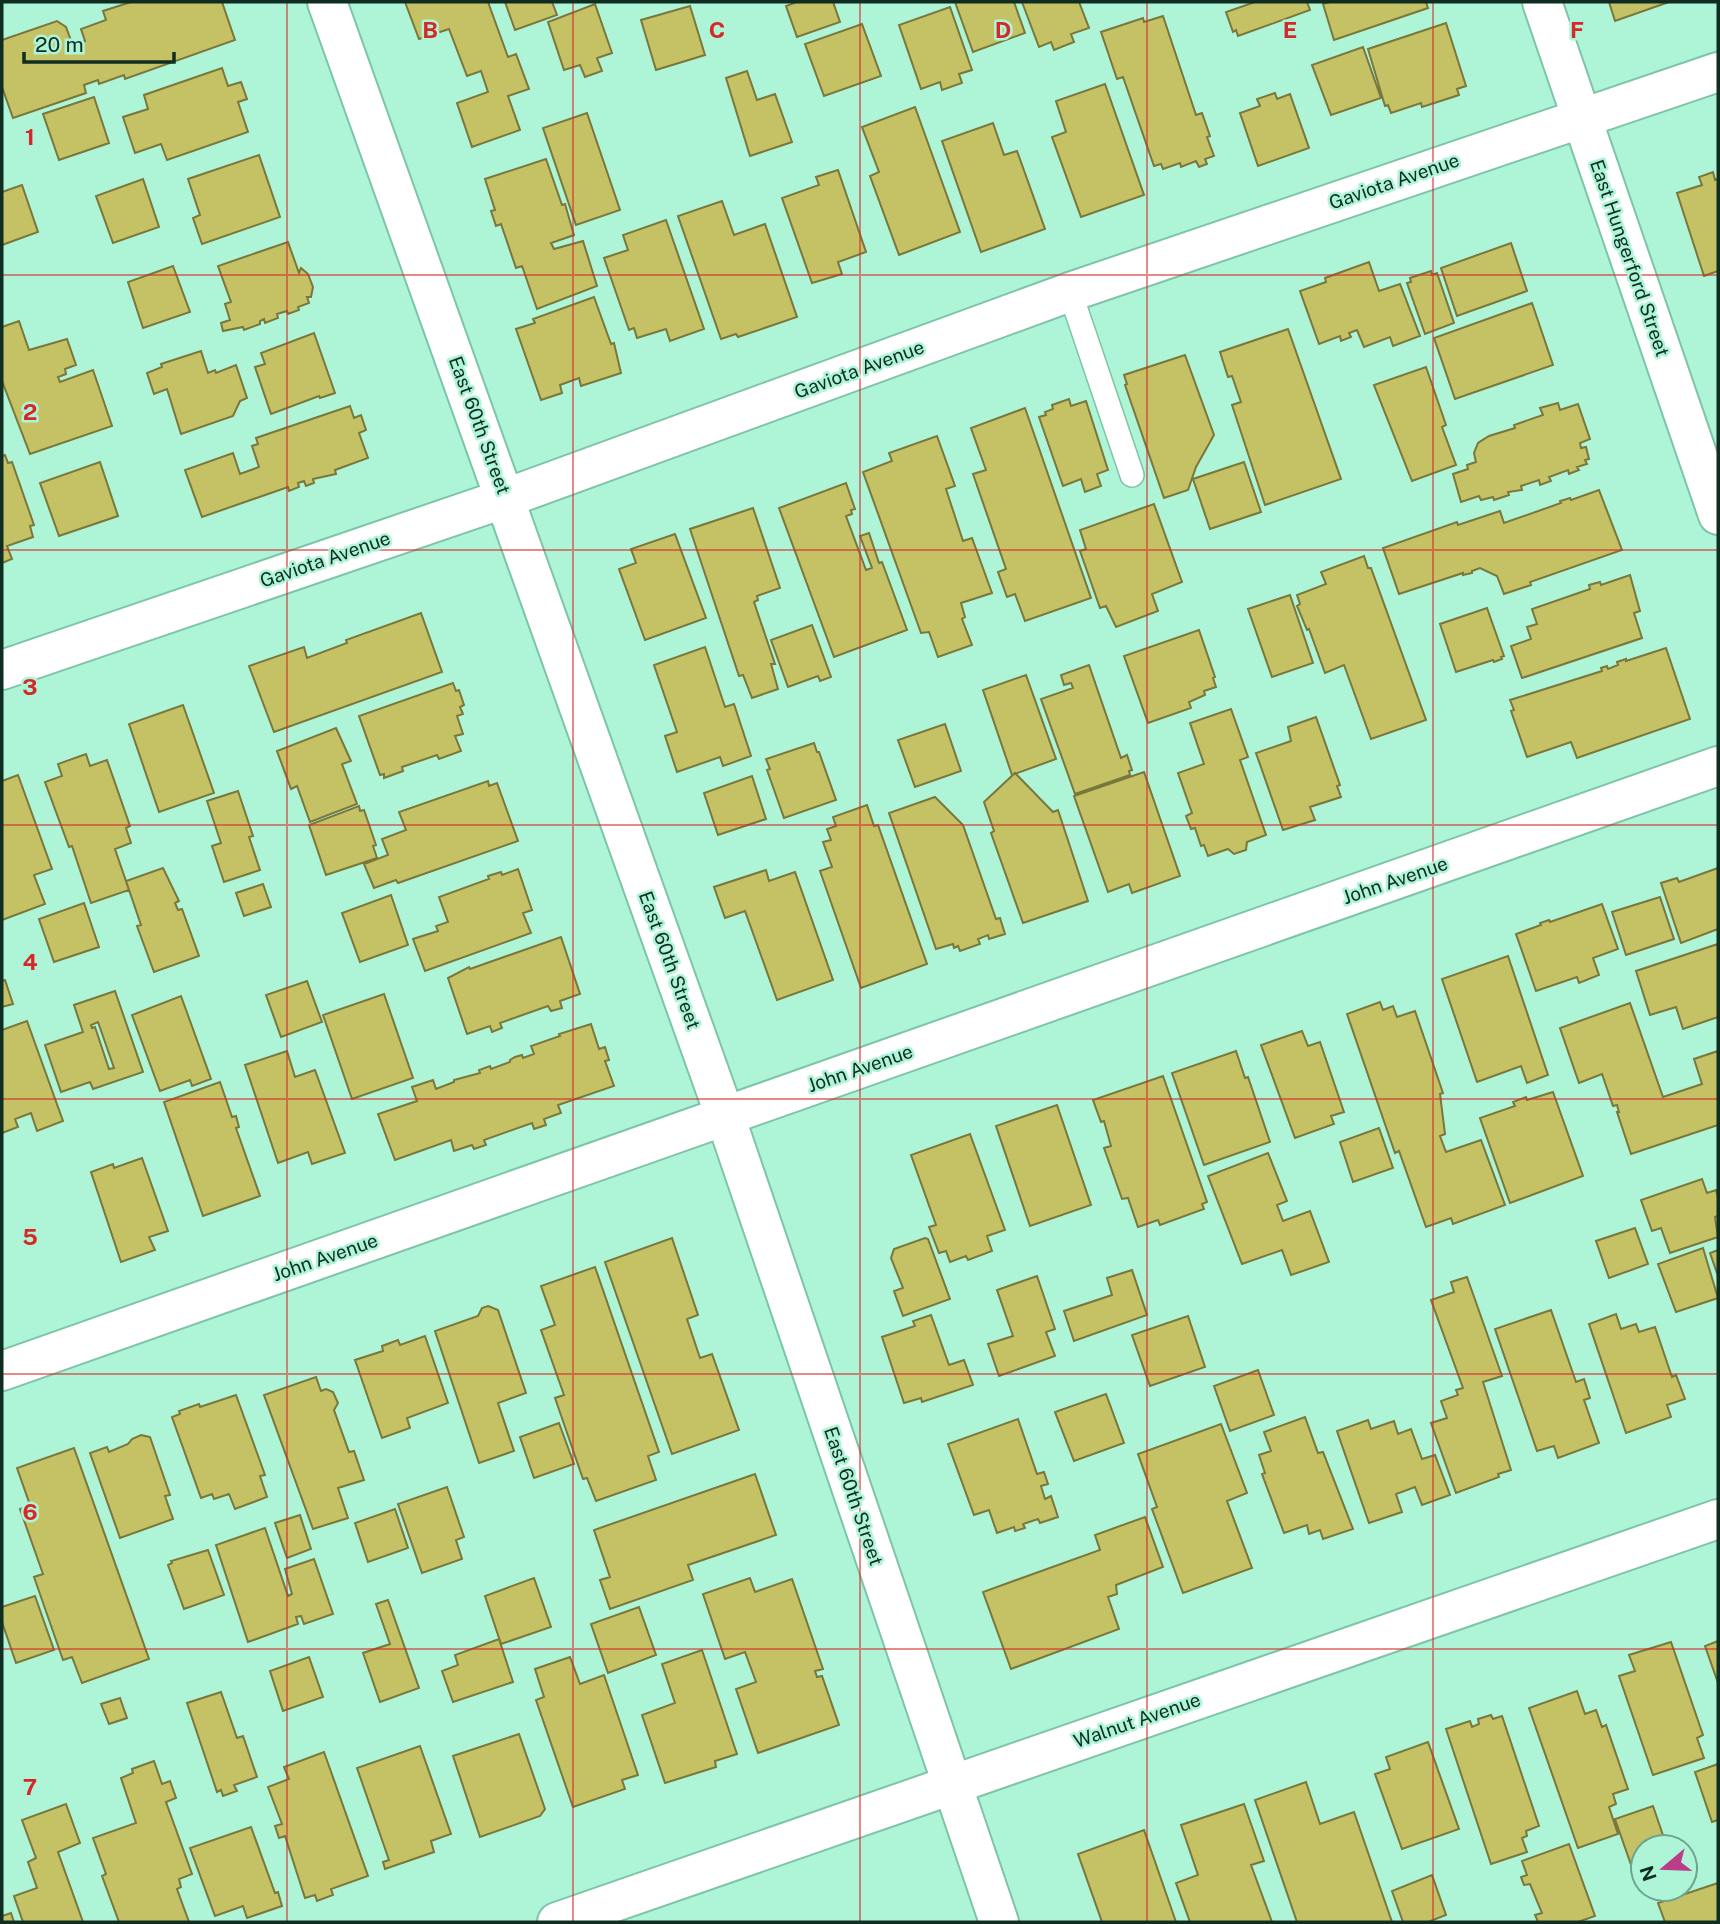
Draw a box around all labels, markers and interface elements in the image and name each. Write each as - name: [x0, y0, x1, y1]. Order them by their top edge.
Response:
- text: B: [422, 16, 438, 43]
- text: C: [709, 16, 725, 43]
- text: D: [995, 16, 1011, 43]
- text: E: [1283, 16, 1297, 43]
- text: F: [1570, 16, 1584, 43]
- scale bar: [24, 21, 175, 65]
- text: 20 m: [35, 32, 84, 57]
- text: 1: [25, 123, 35, 150]
- street label: Gaviota Avenue: [1326, 148, 1462, 214]
- street label: East Hungerford Street: [1586, 157, 1674, 359]
- street label: Gaviota Avenue: [791, 335, 927, 403]
- street label: East 60th Street: [445, 353, 515, 497]
- text: 2: [23, 398, 37, 425]
- street label: Gaviota Avenue: [257, 526, 393, 592]
- text: 3: [22, 673, 38, 700]
- street label: John Avenue: [1339, 852, 1451, 908]
- street label: East 60th Street: [635, 888, 705, 1032]
- text: 4: [22, 948, 38, 975]
- street label: John Avenue: [804, 1040, 916, 1096]
- text: 5: [22, 1223, 38, 1250]
- street label: John Avenue: [269, 1229, 381, 1285]
- street label: East 60th Street: [820, 1424, 888, 1568]
- text: 6: [22, 1498, 38, 1525]
- street label: Walnut Avenue: [1071, 1688, 1203, 1752]
- text: 7: [23, 1773, 37, 1800]
- north arrow: [1629, 1833, 1699, 1903]
- text: N: [1635, 1863, 1661, 1884]

